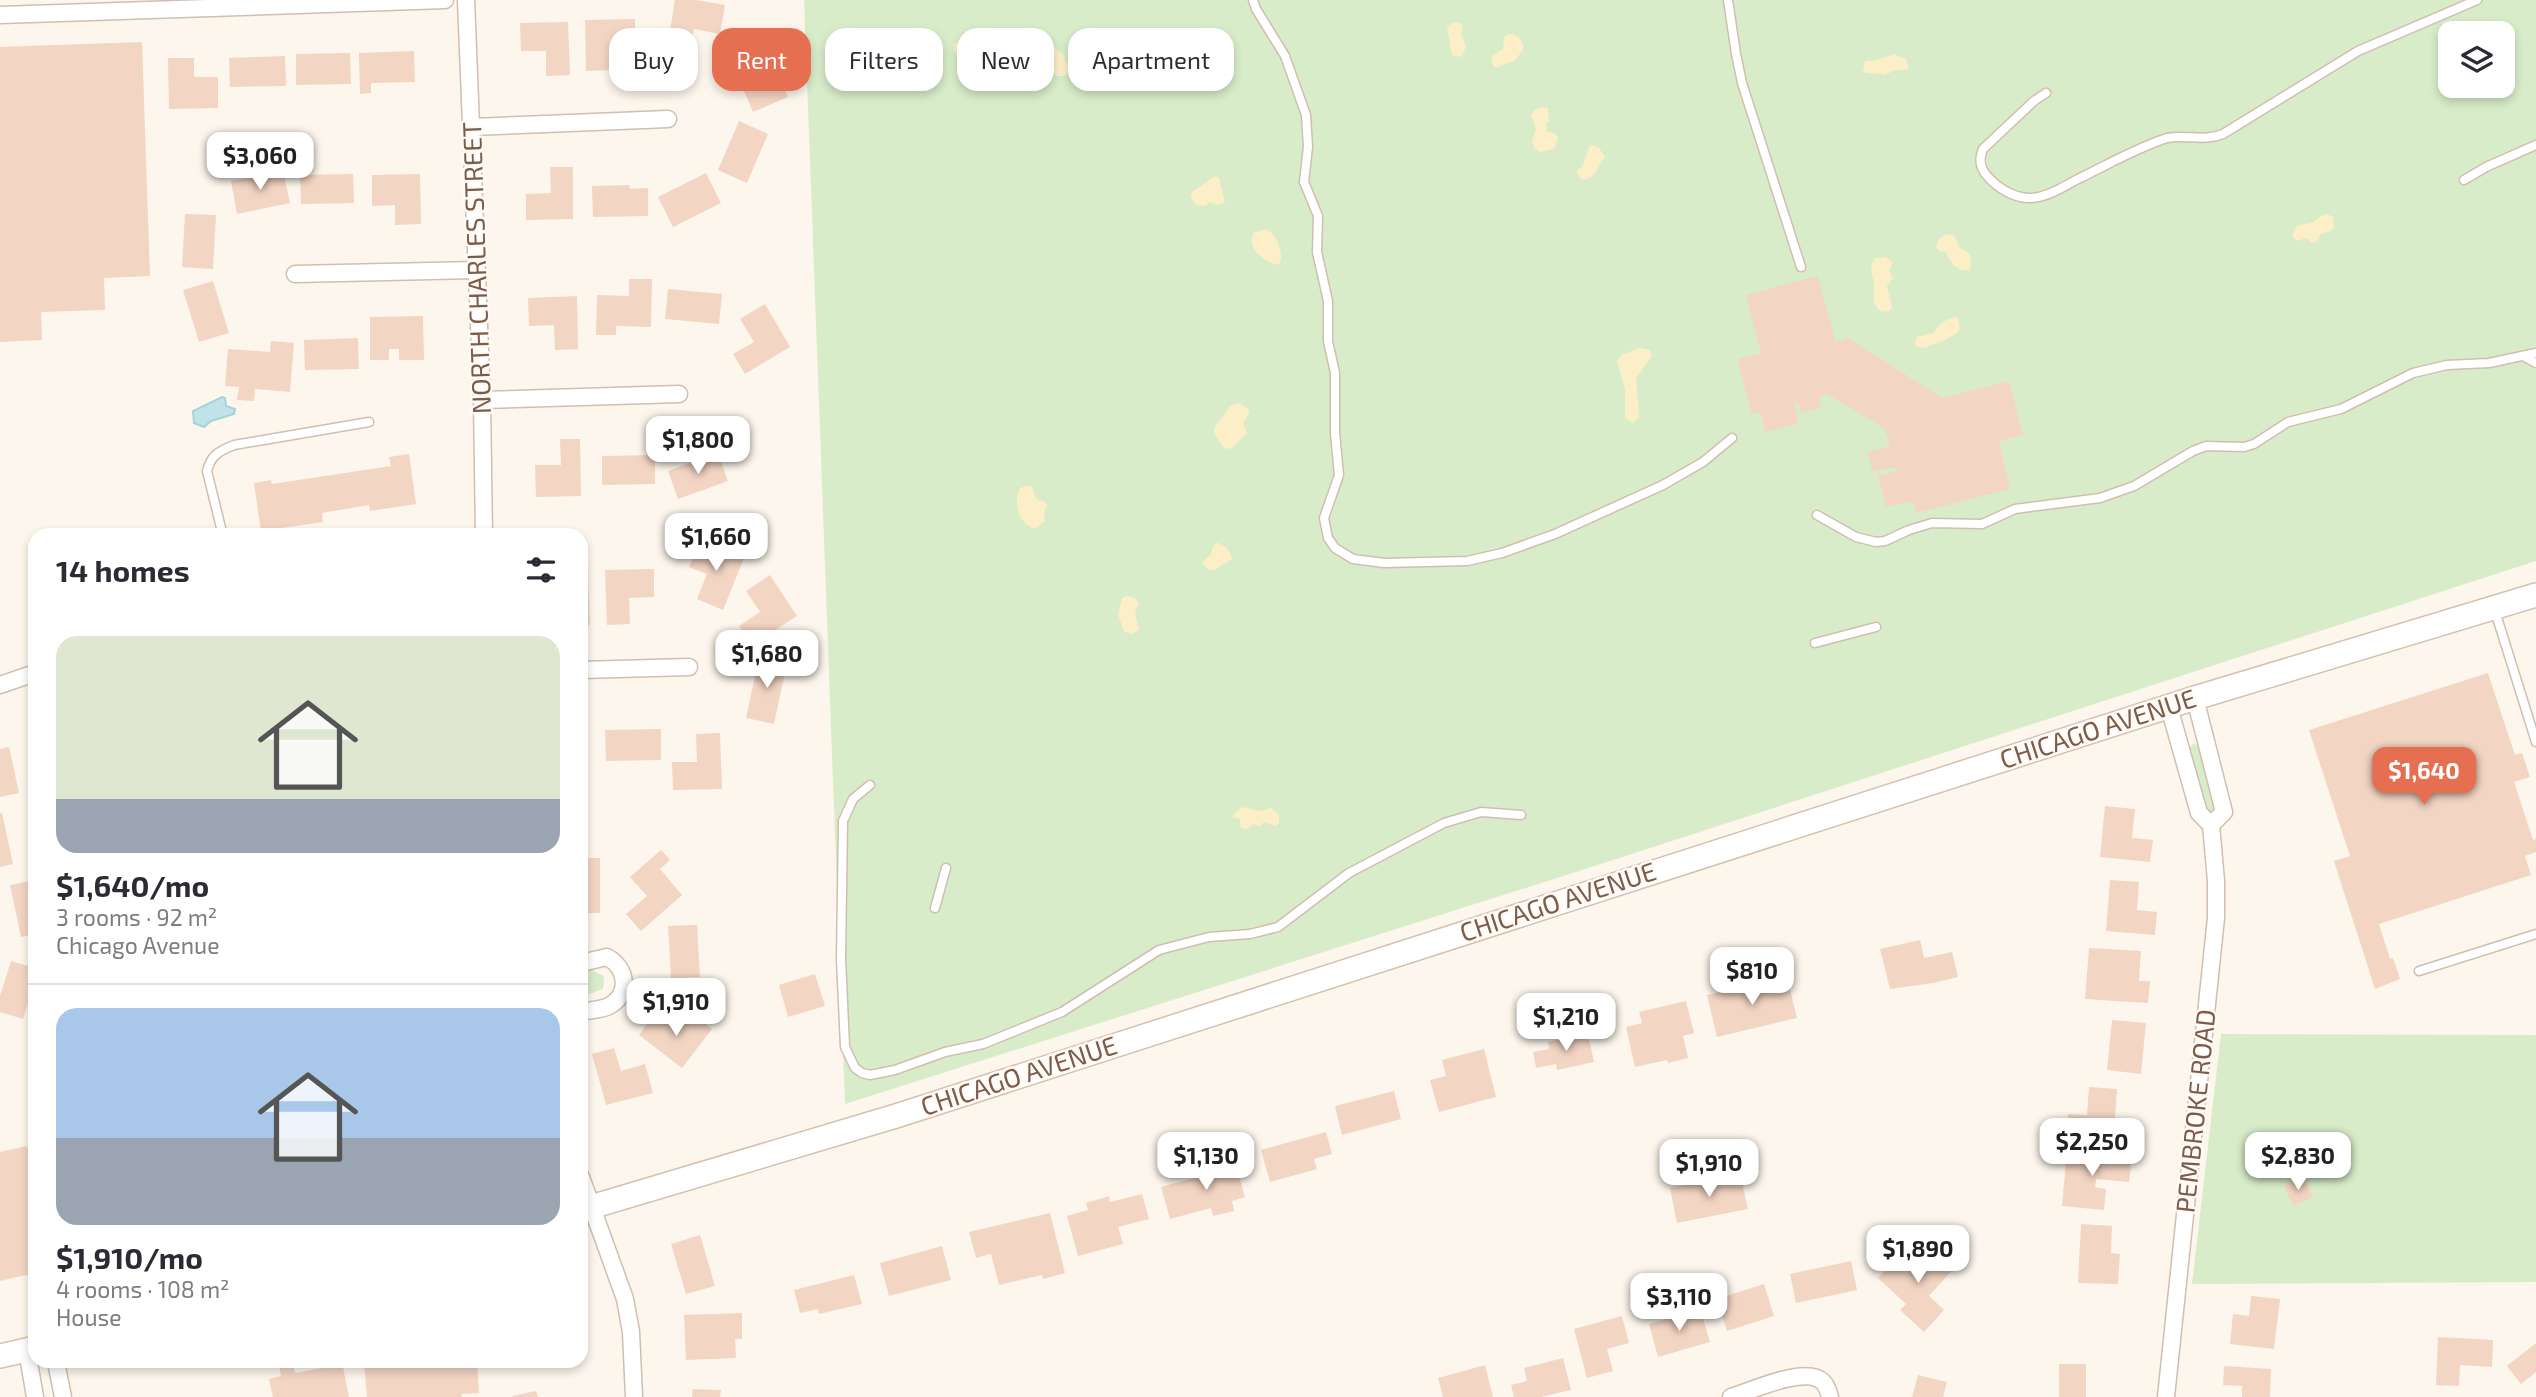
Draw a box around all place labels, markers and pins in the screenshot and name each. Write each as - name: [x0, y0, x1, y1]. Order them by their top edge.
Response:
- pin: $3,060: [203, 132, 317, 192]
- pin: $1,800: [641, 416, 755, 476]
- pin: $1,660: [659, 514, 773, 573]
- pin: $1,680: [710, 630, 824, 690]
- pin: $1,640: [2367, 748, 2481, 807]
- pin: $810: [1711, 948, 1793, 1007]
- pin: $1,910: [619, 978, 733, 1038]
- pin: $1,210: [1509, 993, 1623, 1053]
- pin: $2,250: [2035, 1118, 2149, 1178]
- pin: $1,130: [1149, 1132, 1263, 1192]
- pin: $2,830: [2241, 1132, 2355, 1192]
- pin: $1,910: [1652, 1140, 1766, 1199]
- pin: $1,890: [1861, 1226, 1975, 1285]
- pin: $3,110: [1622, 1274, 1736, 1333]

